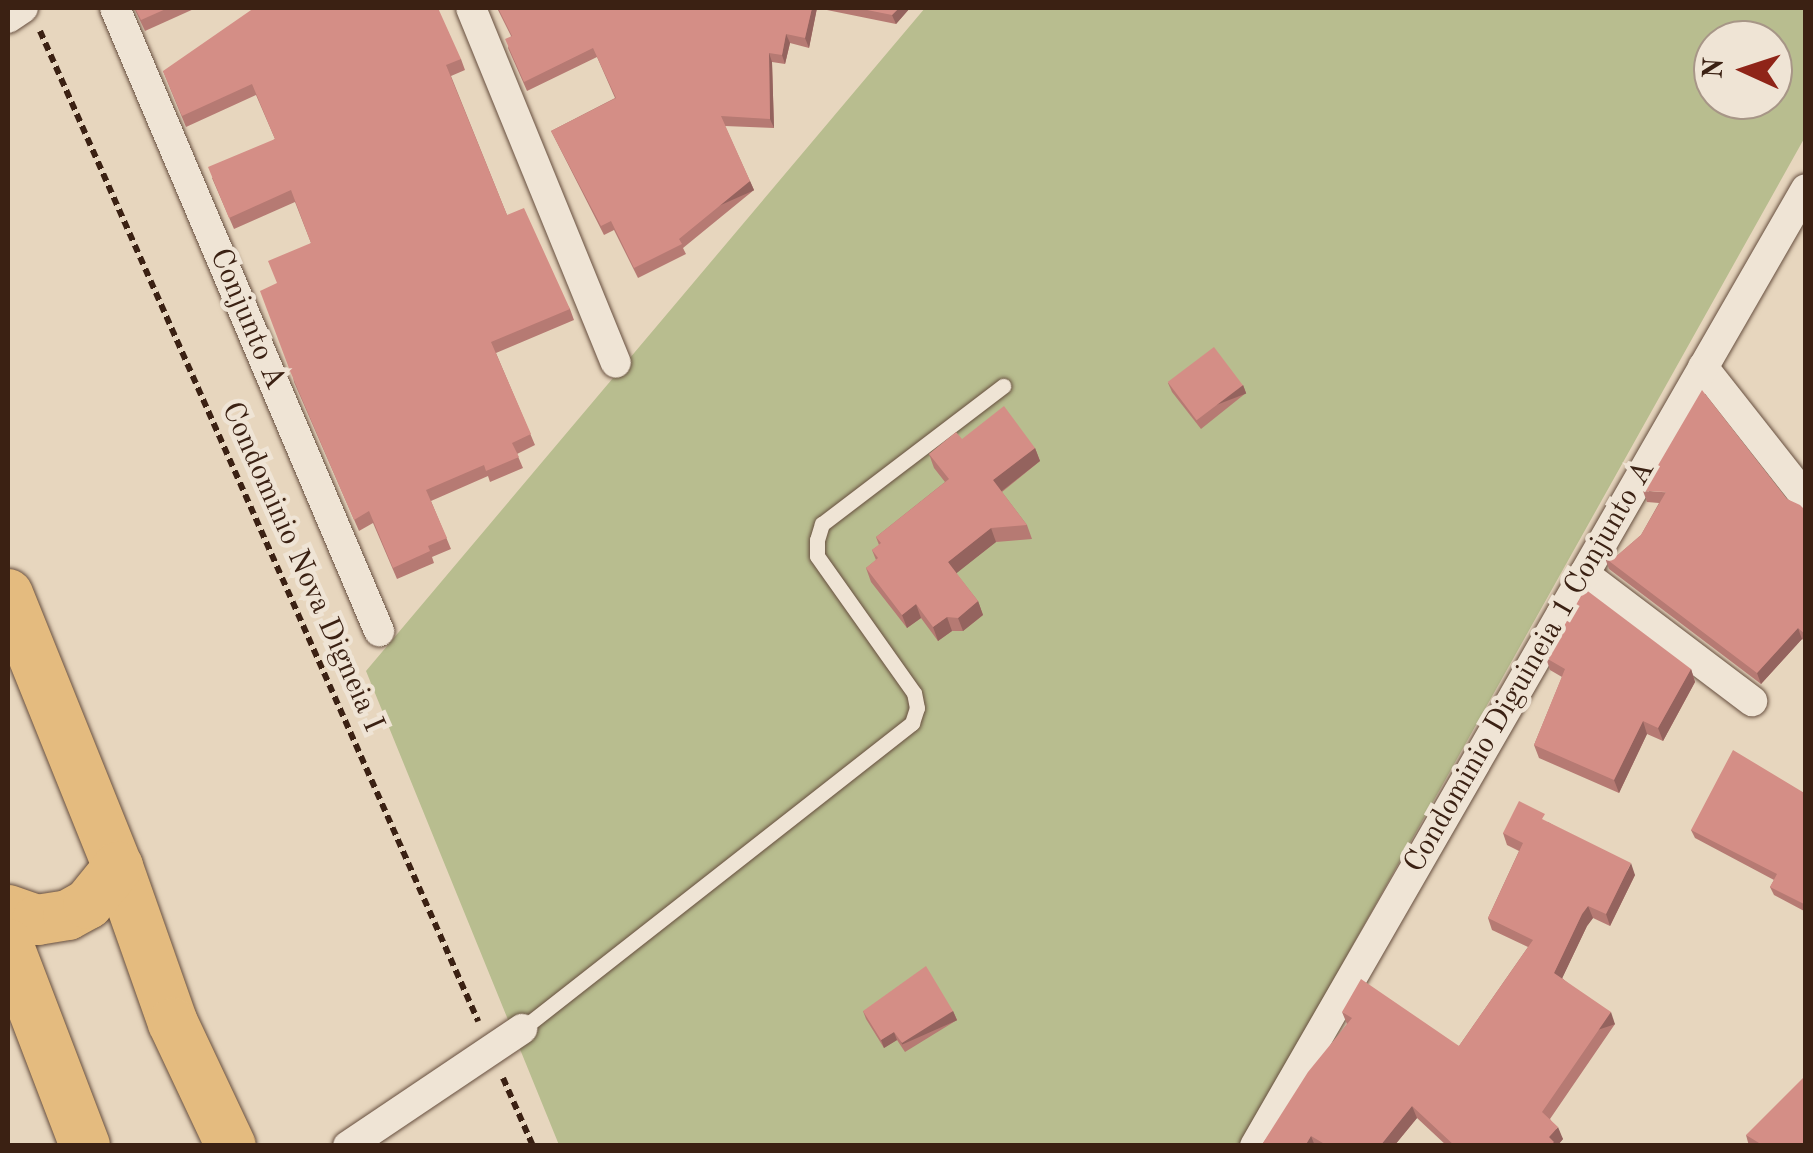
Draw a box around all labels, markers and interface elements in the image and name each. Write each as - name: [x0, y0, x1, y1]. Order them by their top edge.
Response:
- north arrow: [1693, 20, 1793, 120]
- text: N: [1700, 57, 1730, 80]
- street label: Conjunto A: [201, 243, 293, 395]
- street label: Condominio Nova Digneia I: [213, 397, 391, 737]
- street label: Condominio Diguineia 1 Conjunto A: [1397, 455, 1663, 879]

